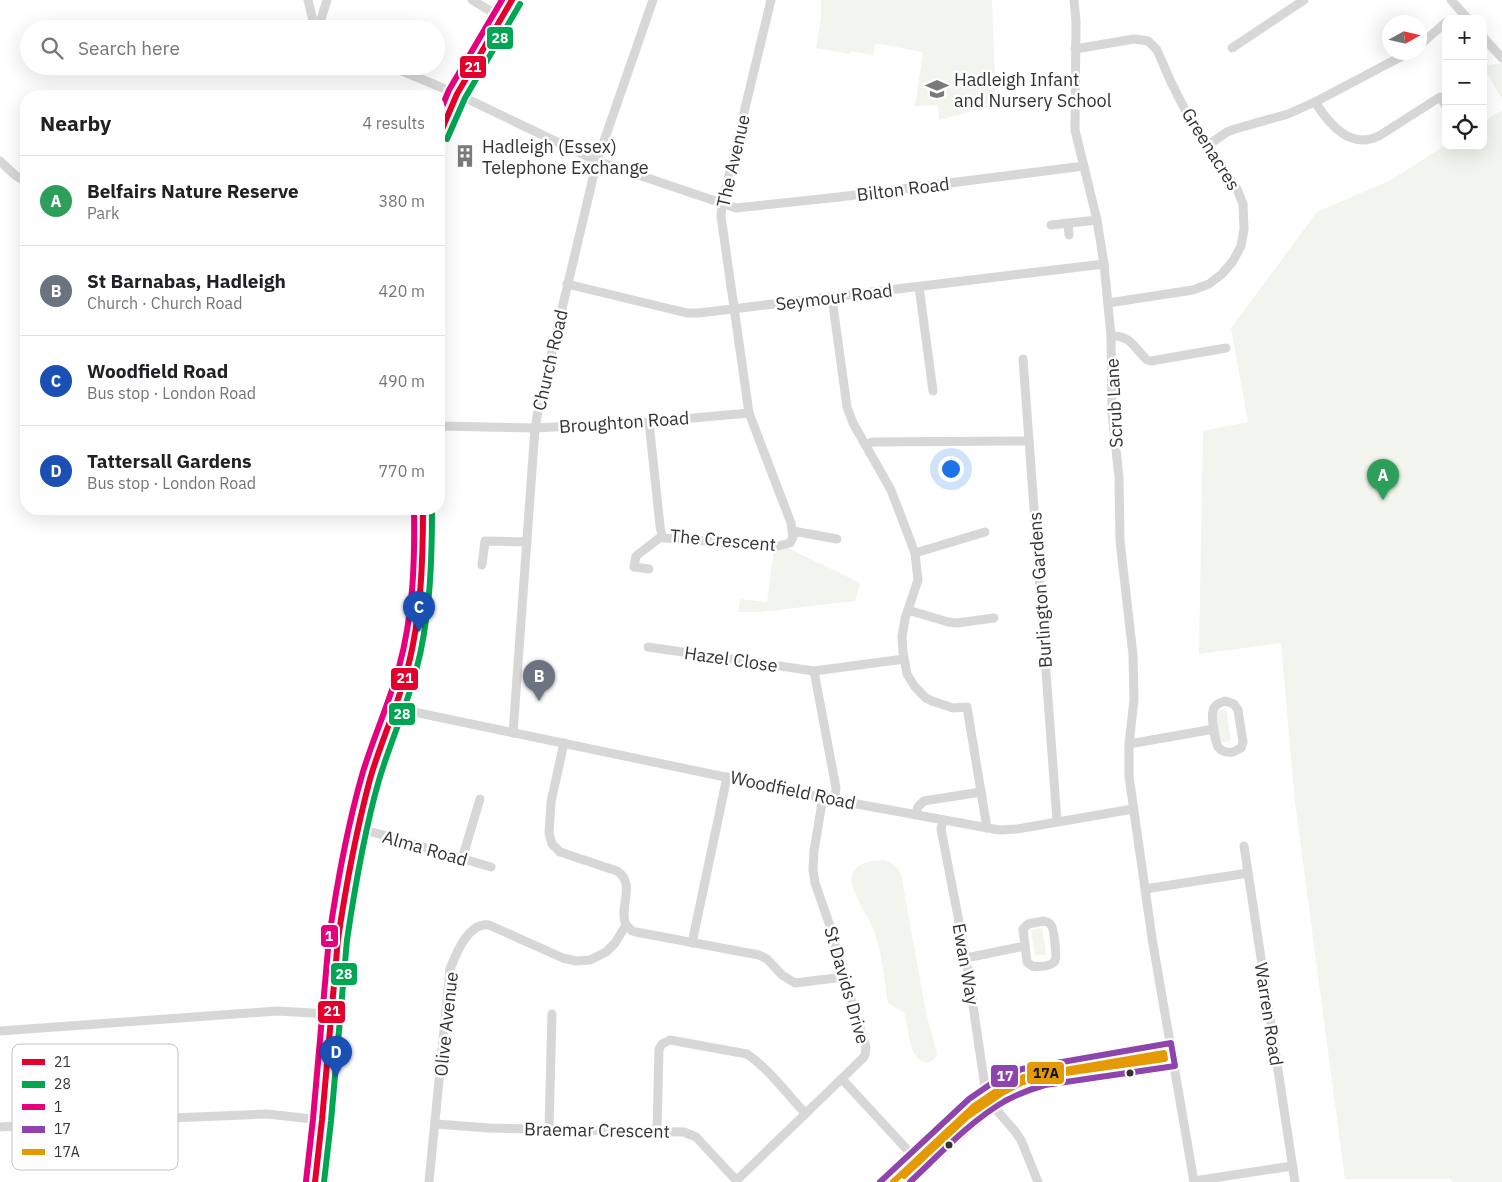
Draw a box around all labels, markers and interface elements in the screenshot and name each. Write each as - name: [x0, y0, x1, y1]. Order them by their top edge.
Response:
- north arrow: [1382, 15, 1427, 60]
- map controls: [1442, 15, 1487, 150]
- button: +: [1442, 15, 1487, 60]
- search box: [20, 20, 445, 75]
- line badge: 28: [486, 26, 514, 50]
- text: 28: [492, 29, 508, 47]
- icon: search: [38, 34, 66, 62]
- text: Search here: [78, 36, 180, 60]
- line badge: 21: [459, 55, 487, 79]
- text: 21: [465, 58, 482, 76]
- button: −: [1442, 60, 1487, 105]
- place label: Hadleigh Infant and Nursery School: [954, 68, 1112, 112]
- school or university icon: Hadleigh Infant and Nursery School: [924, 76, 950, 102]
- street label: Greenacres: [1177, 104, 1245, 194]
- button: locate: [1442, 105, 1487, 150]
- text: Nearby: [40, 109, 111, 137]
- street label: The Avenue: [711, 112, 755, 210]
- text: 4 results: [362, 113, 425, 133]
- place label: Hadleigh (Essex) Telephone Exchange: [482, 135, 649, 179]
- building icon: Hadleigh (Essex) Telephone Exchange: [452, 143, 478, 169]
- street label: Bilton Road: [855, 172, 951, 206]
- text: Belfairs Nature Reserve: [87, 179, 299, 203]
- text: A: [51, 191, 61, 211]
- text: 380 m: [378, 191, 425, 211]
- text: Park: [87, 203, 119, 223]
- text: St Barnabas, Hadleigh: [87, 269, 286, 293]
- street label: Seymour Road: [774, 278, 894, 316]
- text: B: [51, 281, 61, 301]
- text: 420 m: [378, 281, 425, 301]
- text: Church · Church Road: [87, 293, 242, 313]
- street label: Church Road: [527, 307, 573, 413]
- street label: Scrub Lane: [1100, 357, 1128, 448]
- text: Woodfield Road: [87, 359, 228, 383]
- text: C: [51, 371, 61, 391]
- text: 490 m: [378, 371, 425, 391]
- text: Bus stop · London Road: [87, 383, 256, 403]
- street label: Broughton Road: [558, 406, 690, 438]
- text: Tattersall Gardens: [87, 449, 252, 473]
- your location: [938, 456, 964, 482]
- pin: A: [1367, 459, 1399, 500]
- text: D: [50, 461, 62, 481]
- text: 770 m: [378, 461, 425, 481]
- text: Bus stop · London Road: [87, 473, 256, 493]
- street label: Burlington Gardens: [1023, 511, 1057, 669]
- street label: The Crescent: [669, 524, 777, 556]
- pin: C: [403, 591, 435, 632]
- street label: Hazel Close: [683, 641, 779, 677]
- pin: B: [523, 660, 555, 701]
- line badge: 21: [390, 667, 419, 691]
- text: 21: [397, 669, 414, 687]
- line badge: 28: [388, 702, 416, 726]
- text: 28: [394, 705, 410, 723]
- street label: Woodfield Road: [728, 766, 858, 814]
- street label: Alma Road: [380, 825, 470, 871]
- street label: Ewan Way: [948, 921, 984, 1007]
- line badge: 1: [320, 924, 339, 948]
- street label: St Davids Drive: [819, 924, 875, 1047]
- text: 1: [325, 927, 334, 945]
- street label: Warren Road: [1249, 961, 1289, 1067]
- line badge: 28: [330, 962, 358, 986]
- text: 28: [336, 965, 352, 983]
- street label: Olive Avenue: [429, 970, 463, 1077]
- line badge: 21: [317, 1000, 346, 1024]
- text: 21: [324, 1002, 341, 1020]
- pin: D: [320, 1036, 352, 1077]
- legend: [12, 1044, 178, 1170]
- text: 21: [54, 1053, 71, 1071]
- line badge: 17A: [1026, 1061, 1065, 1085]
- line badge: 17: [990, 1064, 1019, 1088]
- text: 17A: [1033, 1064, 1060, 1082]
- text: 17: [997, 1067, 1013, 1085]
- unlabelled marker: [1125, 1068, 1135, 1078]
- text: 28: [54, 1075, 71, 1093]
- text: 1: [54, 1098, 62, 1116]
- street label: Braemar Crescent: [524, 1117, 670, 1143]
- text: 17: [54, 1120, 71, 1138]
- unlabelled marker: [944, 1140, 954, 1150]
- text: 17A: [54, 1143, 80, 1161]

